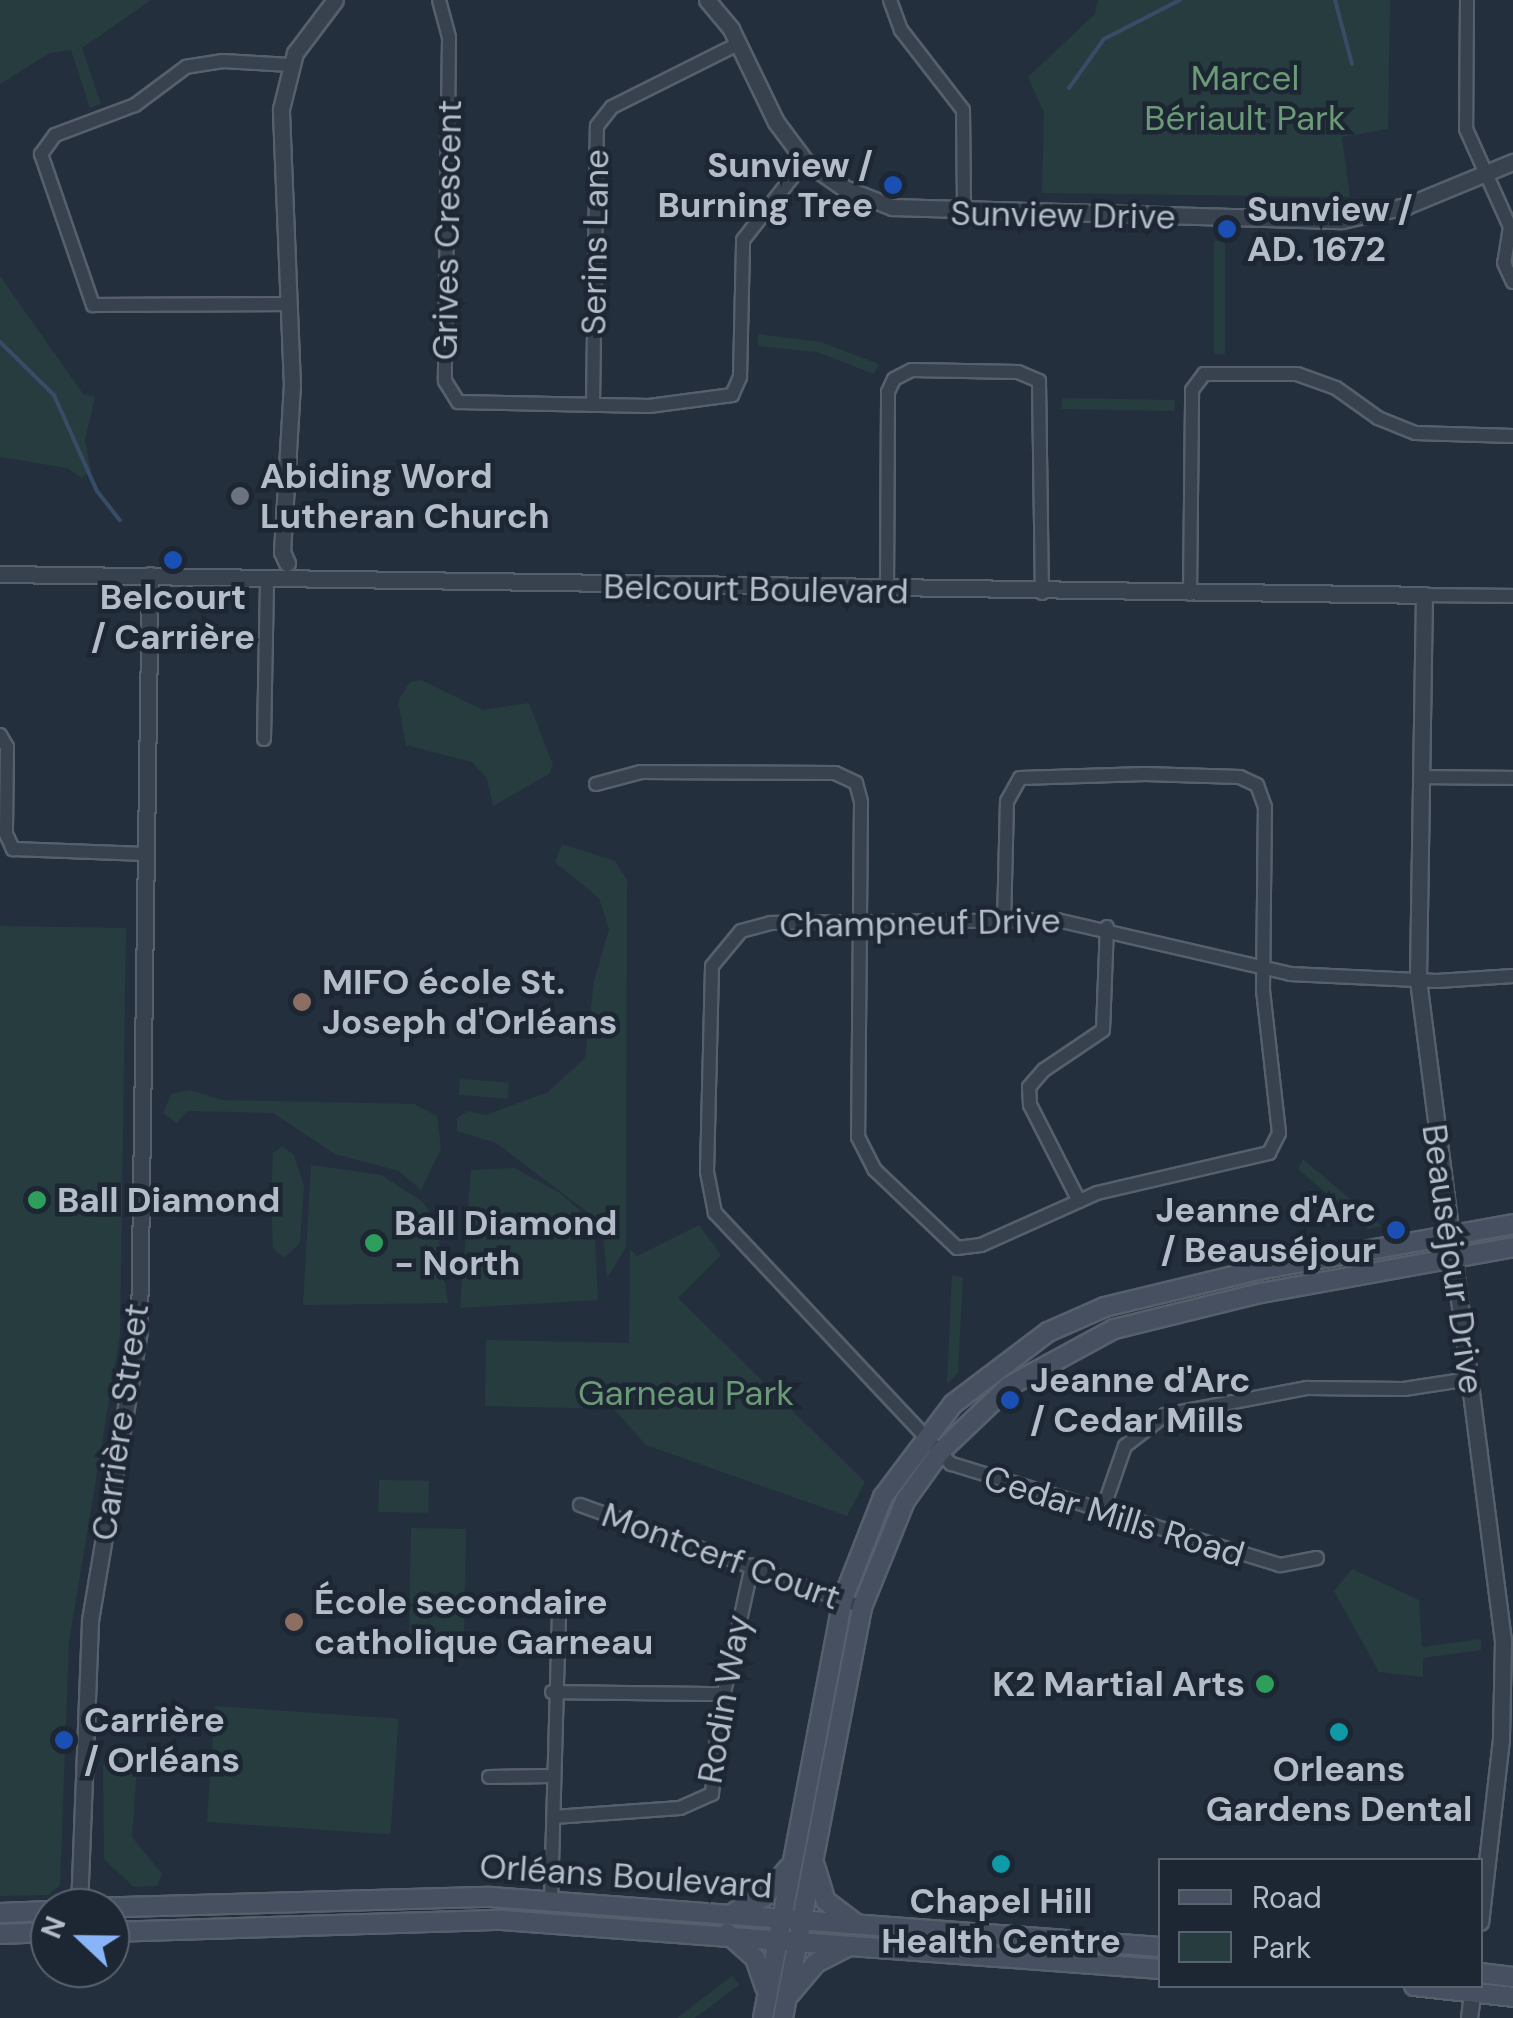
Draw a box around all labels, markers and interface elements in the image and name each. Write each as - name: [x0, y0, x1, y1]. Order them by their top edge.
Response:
- park label: Marcel Bériault Park: [1144, 57, 1346, 139]
- street label: Grives Crescent: [424, 99, 470, 361]
- place label: Sunview / Burning Tree: [658, 144, 873, 226]
- street label: Serins Lane: [572, 149, 618, 335]
- marker: Sunview / Burning Tree: [882, 174, 904, 196]
- place label: Sunview / AD. 1672: [1247, 188, 1413, 270]
- street label: Sunview Drive: [950, 192, 1176, 238]
- marker: Sunview / AD. 1672: [1216, 218, 1238, 240]
- place label: Abiding Word Lutheran Church: [260, 455, 550, 537]
- marker: Abiding Word Lutheran Church: [229, 485, 251, 507]
- marker: Belcourt / Carrière: [162, 549, 184, 571]
- street label: Belcourt Boulevard: [603, 565, 909, 613]
- place label: Belcourt / Carrière: [91, 576, 255, 658]
- street label: Champneuf Drive: [779, 900, 1061, 946]
- place label: MIFO école St. Joseph d'Orléans: [322, 961, 617, 1043]
- marker: MIFO école St. Joseph d'Orléans: [291, 991, 313, 1013]
- street label: Beauséjour Drive: [1413, 1121, 1493, 1397]
- place label: Ball Diamond: [57, 1179, 280, 1221]
- marker: Ball Diamond: [26, 1189, 48, 1211]
- place label: Jeanne d'Arc / Beauséjour: [1155, 1189, 1376, 1271]
- place label: Ball Diamond - North: [394, 1202, 617, 1284]
- marker: Jeanne d'Arc / Beauséjour: [1385, 1219, 1407, 1241]
- marker: Ball Diamond - North: [363, 1232, 385, 1254]
- street label: Carrière Street: [83, 1301, 157, 1543]
- place label: Jeanne d'Arc / Cedar Mills: [1030, 1359, 1251, 1441]
- park label: Garneau Park: [578, 1372, 794, 1414]
- marker: Jeanne d'Arc / Cedar Mills: [999, 1389, 1021, 1411]
- street label: Cedar Mills Road: [979, 1456, 1249, 1576]
- street label: Montcerf Court: [596, 1493, 846, 1619]
- place label: École secondaire catholique Garneau: [314, 1581, 653, 1663]
- marker: École secondaire catholique Garneau: [283, 1611, 305, 1633]
- street label: Rodin Way: [689, 1611, 759, 1787]
- place label: K2 Martial Arts: [992, 1663, 1245, 1705]
- marker: K2 Martial Arts: [1254, 1673, 1276, 1695]
- place label: Carrière / Orléans: [84, 1699, 240, 1781]
- marker: Orleans Gardens Dental: [1328, 1721, 1350, 1743]
- marker: Carrière / Orléans: [53, 1729, 75, 1751]
- place label: Orleans Gardens Dental: [1206, 1748, 1472, 1830]
- street label: Orléans Boulevard: [478, 1845, 774, 1907]
- marker: Chapel Hill Health Centre: [990, 1853, 1012, 1875]
- legend: [1158, 1858, 1483, 1988]
- text: Road: [1252, 1878, 1322, 1917]
- place label: Chapel Hill Health Centre: [881, 1880, 1121, 1962]
- north arrow: [30, 1888, 130, 1988]
- text: N: [33, 1911, 75, 1944]
- text: Park: [1252, 1928, 1311, 1967]

